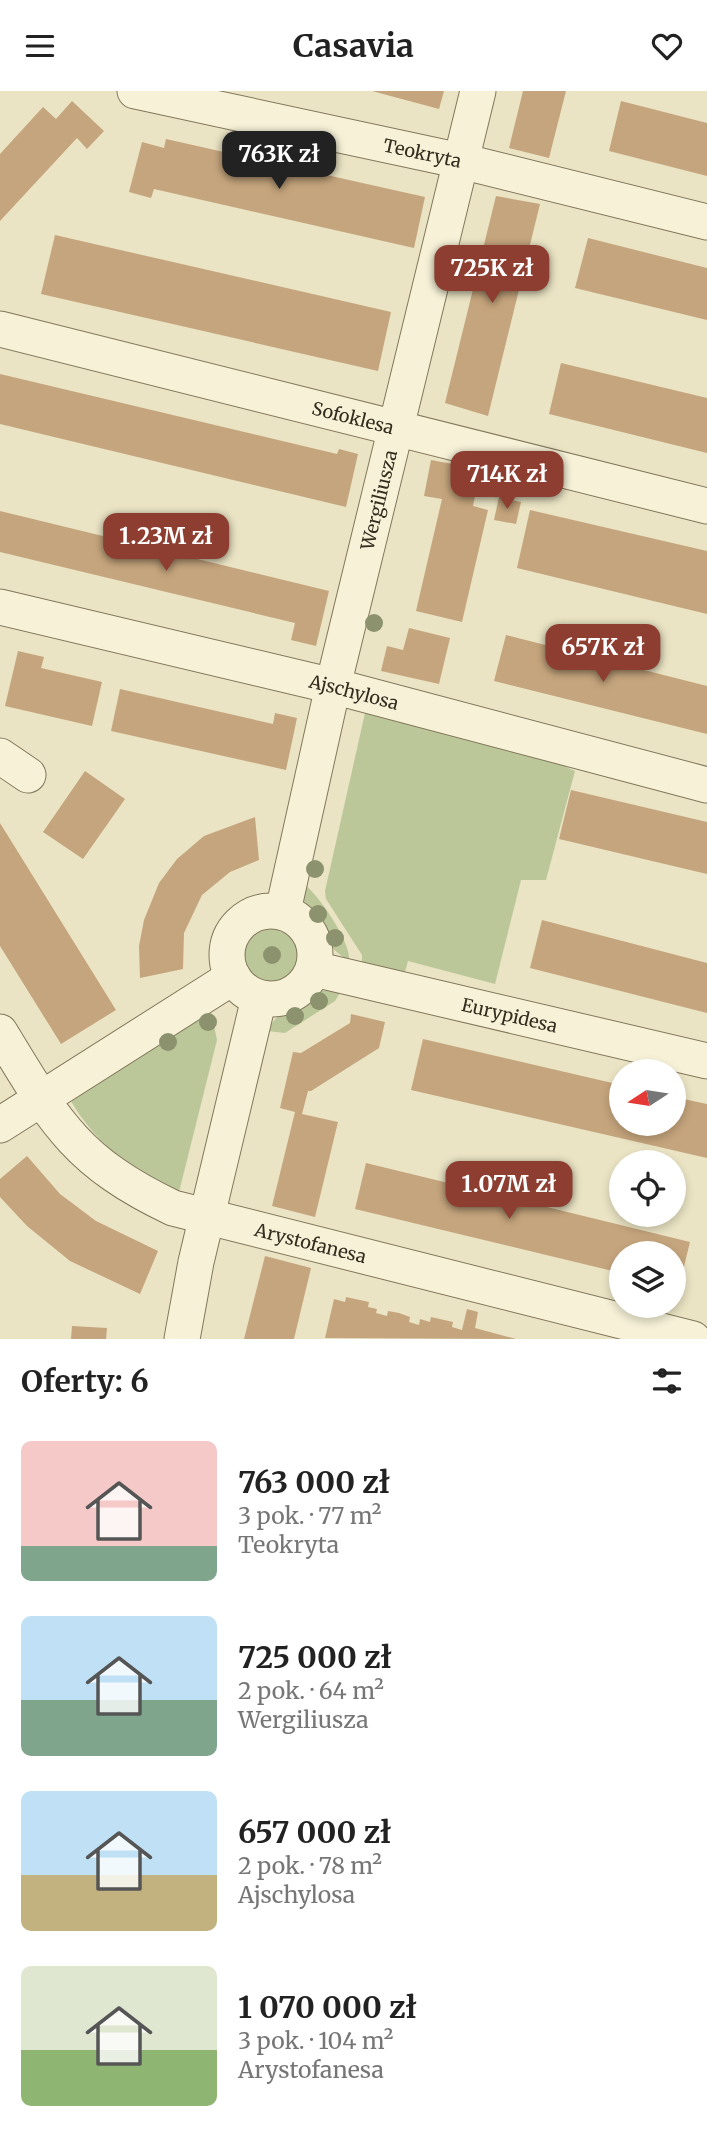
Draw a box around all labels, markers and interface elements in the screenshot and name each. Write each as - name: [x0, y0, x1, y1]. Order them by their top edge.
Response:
- text: Casavia: [293, 26, 414, 66]
- icon: menu: [21, 27, 59, 65]
- icon: heart: [648, 27, 686, 65]
- pin: 763K zł: [214, 132, 344, 191]
- street label: Teokryta: [381, 133, 464, 172]
- text: 763K zł: [238, 139, 320, 168]
- pin: 725K zł: [427, 245, 557, 305]
- text: 725K zł: [450, 253, 534, 282]
- street label: Sofoklesa: [310, 396, 397, 439]
- street label: Wergiliusza: [355, 447, 402, 553]
- pin: 714K zł: [442, 451, 572, 511]
- text: 714K zł: [467, 459, 547, 488]
- pin: 1.23M zł: [94, 513, 238, 573]
- text: 1.23M zł: [119, 521, 213, 550]
- pin: 657K zł: [538, 625, 668, 684]
- text: 657K zł: [561, 632, 645, 661]
- street label: Ajschylosa: [306, 669, 402, 715]
- street label: Eurypidesa: [460, 992, 560, 1037]
- north arrow: [609, 1059, 686, 1136]
- map controls: [609, 1059, 686, 1318]
- button: locate: [609, 1150, 686, 1227]
- pin: 1.07M zł: [437, 1161, 581, 1221]
- text: 1.07M zł: [462, 1169, 556, 1198]
- street label: Arystofanesa: [252, 1217, 369, 1268]
- button: layers: [609, 1241, 686, 1318]
- text: Oferty: 6: [21, 1362, 149, 1400]
- icon: filters: [648, 1362, 686, 1400]
- text: 763 000 zł: [238, 1463, 390, 1501]
- icon: home: [77, 1469, 161, 1553]
- text: 3 pok. · 77 m²: [238, 1501, 381, 1530]
- text: Teokryta: [238, 1530, 339, 1559]
- text: 725 000 zł: [238, 1638, 392, 1676]
- icon: home: [77, 1644, 161, 1728]
- text: 2 pok. · 64 m²: [238, 1676, 384, 1705]
- text: Wergiliusza: [238, 1705, 369, 1734]
- text: 657 000 zł: [238, 1813, 391, 1851]
- icon: home: [77, 1819, 161, 1903]
- text: 2 pok. · 78 m²: [238, 1851, 382, 1880]
- text: Ajschylosa: [238, 1880, 355, 1909]
- text: 1 070 000 zł: [238, 1988, 417, 2026]
- icon: home: [77, 1994, 161, 2078]
- text: 3 pok. · 104 m²: [238, 2026, 393, 2055]
- text: Arystofanesa: [238, 2055, 384, 2084]

